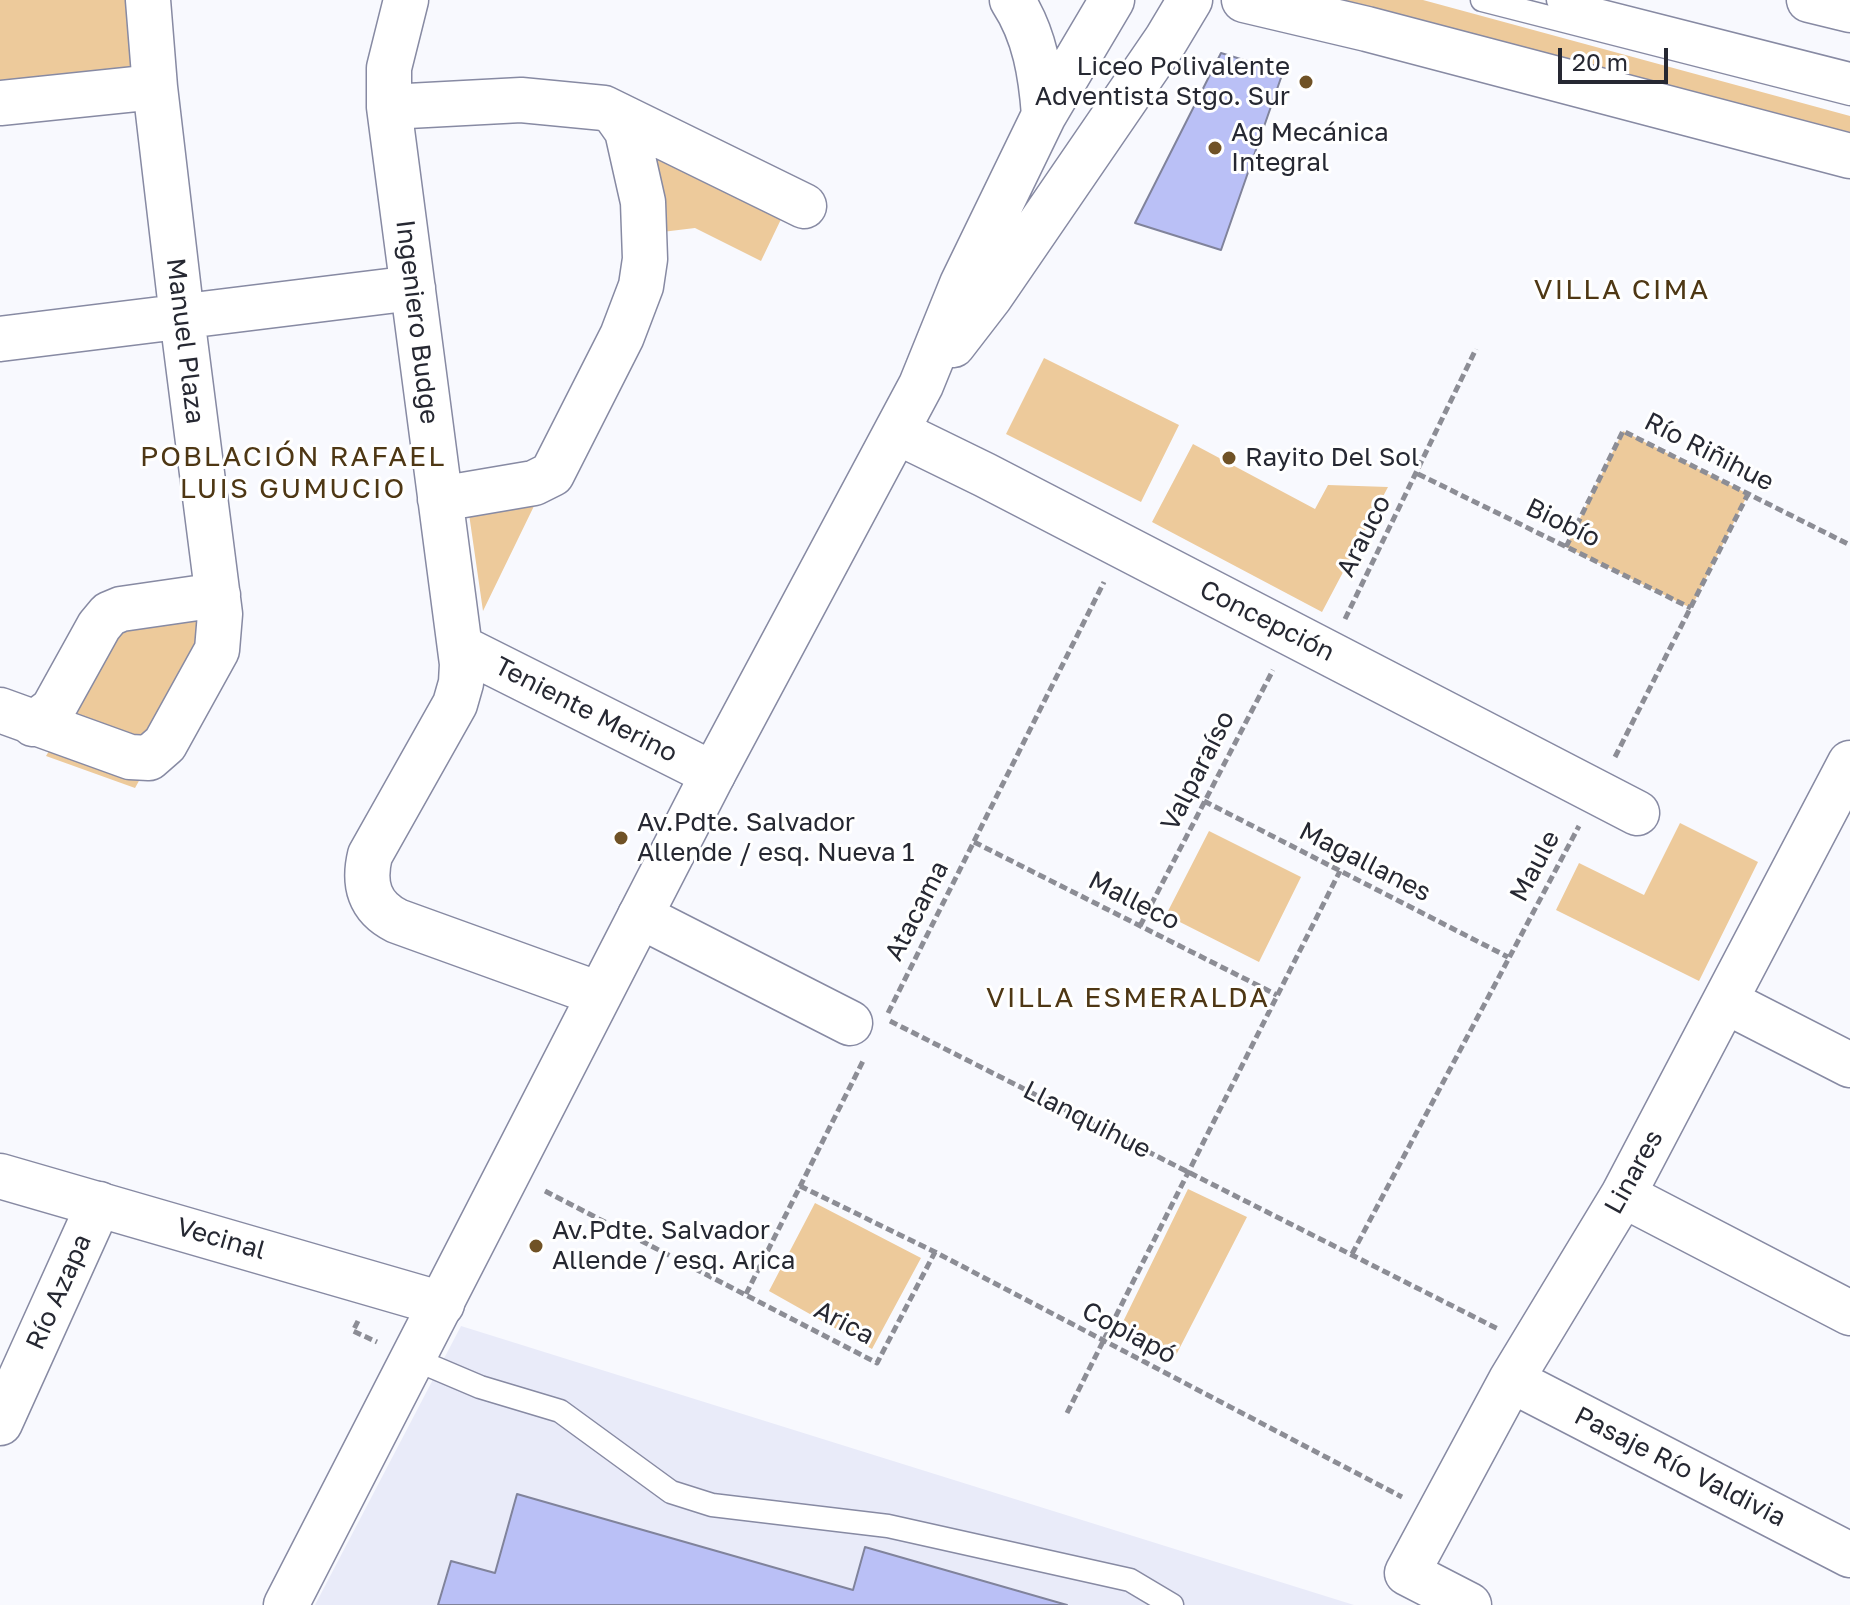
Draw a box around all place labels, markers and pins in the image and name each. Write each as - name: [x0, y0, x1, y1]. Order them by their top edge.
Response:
- place label: Liceo Polivalente Adventista Stgo. Sur: [1035, 51, 1290, 112]
- marker: Liceo Polivalente Adventista Stgo. Sur: [1297, 73, 1315, 91]
- place label: Ag Mecánica Integral: [1231, 117, 1389, 178]
- marker: Ag Mecánica Integral: [1206, 139, 1224, 157]
- place label: Rayito Del Sol: [1245, 442, 1419, 474]
- marker: Rayito Del Sol: [1220, 449, 1238, 467]
- place label: Av.Pdte. Salvador Allende / esq. Nueva 1: [637, 807, 915, 868]
- marker: Av.Pdte. Salvador Allende / esq. Nueva 1: [612, 829, 630, 847]
- place label: Av.Pdte. Salvador Allende / esq. Arica: [552, 1215, 795, 1276]
- marker: Av.Pdte. Salvador Allende / esq. Arica: [527, 1237, 545, 1255]

